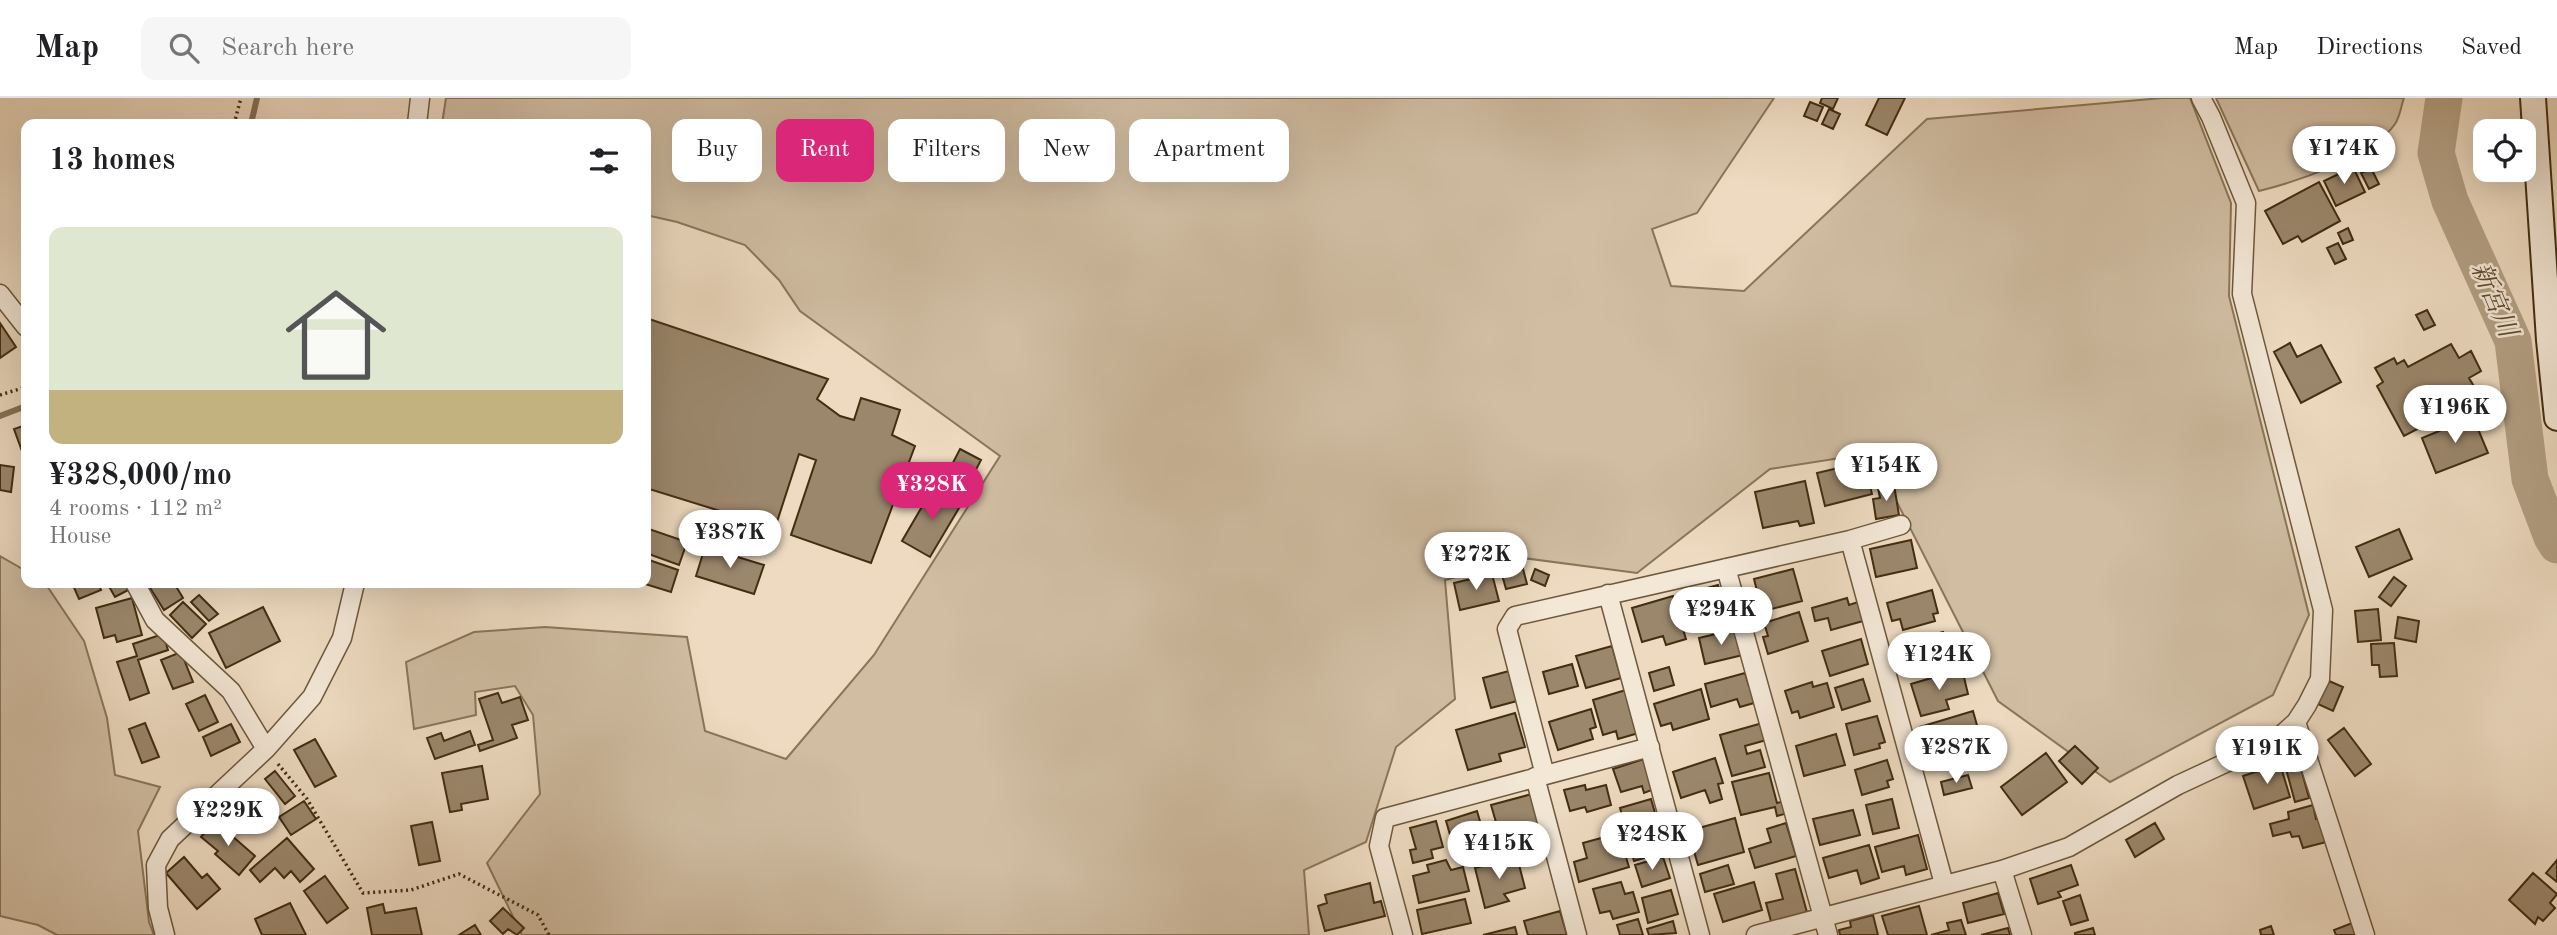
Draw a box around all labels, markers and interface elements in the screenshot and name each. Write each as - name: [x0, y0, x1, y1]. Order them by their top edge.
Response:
- search box: [141, 17, 631, 80]
- icon: search: [165, 29, 203, 67]
- text: Map: [35, 32, 99, 65]
- text: Search here: [221, 35, 354, 61]
- text: Map: [2234, 36, 2278, 60]
- text: Directions: [2316, 36, 2423, 60]
- text: Saved: [2461, 36, 2522, 60]
- chip: Buy: [672, 119, 762, 182]
- chip: Rent: [776, 119, 874, 182]
- chip: Filters: [888, 119, 1005, 182]
- chip: New: [1019, 119, 1115, 182]
- chip: Apartment: [1129, 119, 1289, 182]
- map controls: [2473, 119, 2536, 182]
- button: locate: [2473, 119, 2536, 182]
- pin: ¥174K: [2295, 126, 2393, 186]
- text: ¥174K: [2308, 137, 2380, 160]
- icon: filters: [585, 142, 623, 180]
- text: 13 homes: [49, 146, 175, 176]
- water label: 新宮川: [2466, 258, 2523, 344]
- icon: home: [273, 272, 399, 398]
- pin: ¥196K: [2406, 386, 2504, 445]
- text: ¥196K: [2419, 396, 2491, 419]
- pin: ¥154K: [1837, 444, 1935, 503]
- text: ¥154K: [1850, 454, 1922, 477]
- text: ¥328,000/mo: [49, 461, 232, 491]
- pin: ¥328K: [883, 462, 981, 522]
- text: ¥328K: [896, 473, 968, 496]
- text: 4 rooms · 112 m²: [49, 497, 222, 520]
- pin: ¥387K: [681, 510, 779, 570]
- text: ¥387K: [694, 521, 766, 544]
- text: House: [49, 525, 111, 548]
- pin: ¥272K: [1427, 532, 1525, 592]
- text: ¥272K: [1440, 543, 1512, 566]
- pin: ¥294K: [1672, 588, 1770, 647]
- text: ¥294K: [1685, 598, 1757, 621]
- pin: ¥124K: [1890, 632, 1988, 692]
- text: ¥124K: [1903, 643, 1975, 666]
- pin: ¥287K: [1907, 726, 2005, 785]
- pin: ¥191K: [2218, 726, 2316, 786]
- text: ¥287K: [1920, 736, 1992, 759]
- text: ¥191K: [2231, 737, 2303, 760]
- pin: ¥229K: [179, 788, 277, 848]
- text: ¥229K: [192, 799, 264, 822]
- pin: ¥248K: [1603, 812, 1701, 872]
- pin: ¥415K: [1450, 822, 1548, 881]
- text: ¥248K: [1616, 823, 1688, 846]
- text: ¥415K: [1463, 832, 1535, 855]

